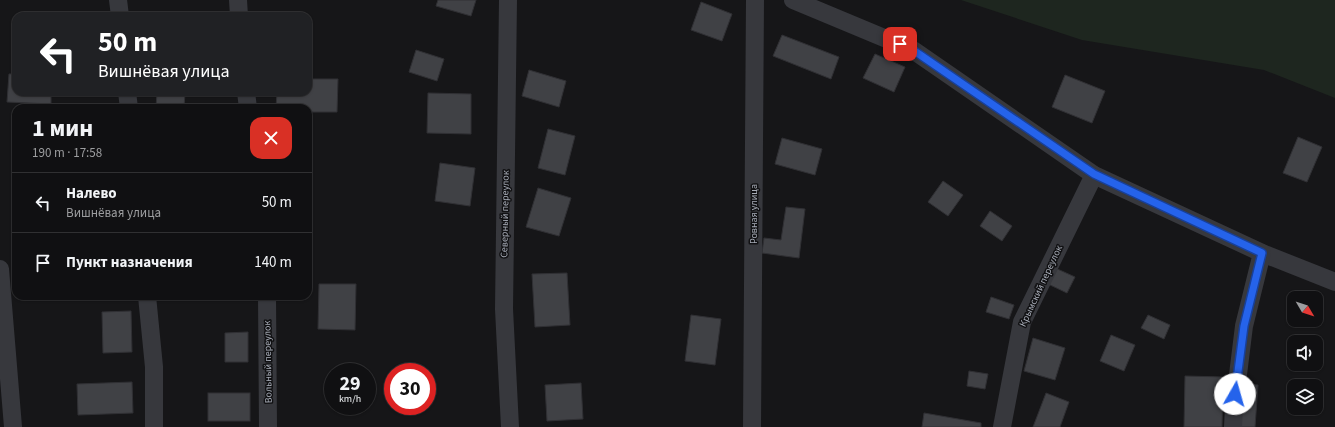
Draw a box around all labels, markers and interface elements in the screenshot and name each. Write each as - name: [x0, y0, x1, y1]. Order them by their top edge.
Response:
- text: 50 m: [98, 22, 157, 62]
- pin: [883, 27, 917, 61]
- icon: left: [32, 28, 84, 80]
- icon: arrive: [889, 33, 911, 55]
- text: Вишнёвая улица: [98, 59, 230, 84]
- text: 1 мин: [32, 111, 93, 146]
- button: close: [250, 117, 292, 159]
- text: 190 m · 17:58: [32, 144, 102, 162]
- street label: Северный переулок: [497, 170, 513, 258]
- text: Налево: [66, 183, 117, 204]
- street label: Ровная улица: [747, 184, 761, 244]
- icon: left: [32, 192, 54, 214]
- text: 50 m: [262, 192, 292, 213]
- text: Вишнёвая улица: [66, 204, 161, 222]
- street label: Крымский переулок: [1016, 243, 1066, 329]
- icon: arrive: [32, 252, 54, 274]
- text: Пункт назначения: [66, 252, 193, 273]
- text: 140 m: [254, 252, 292, 273]
- north arrow: [1287, 291, 1323, 327]
- map controls: [1287, 291, 1323, 415]
- street label: Вольный переулок: [260, 320, 276, 404]
- button: sound: [1287, 335, 1323, 371]
- speed limit sign: 30: [384, 363, 436, 415]
- text: 29: [339, 370, 361, 398]
- position arrow: [1214, 373, 1256, 415]
- button: layers: [1287, 379, 1323, 415]
- text: km/h: [339, 392, 361, 406]

